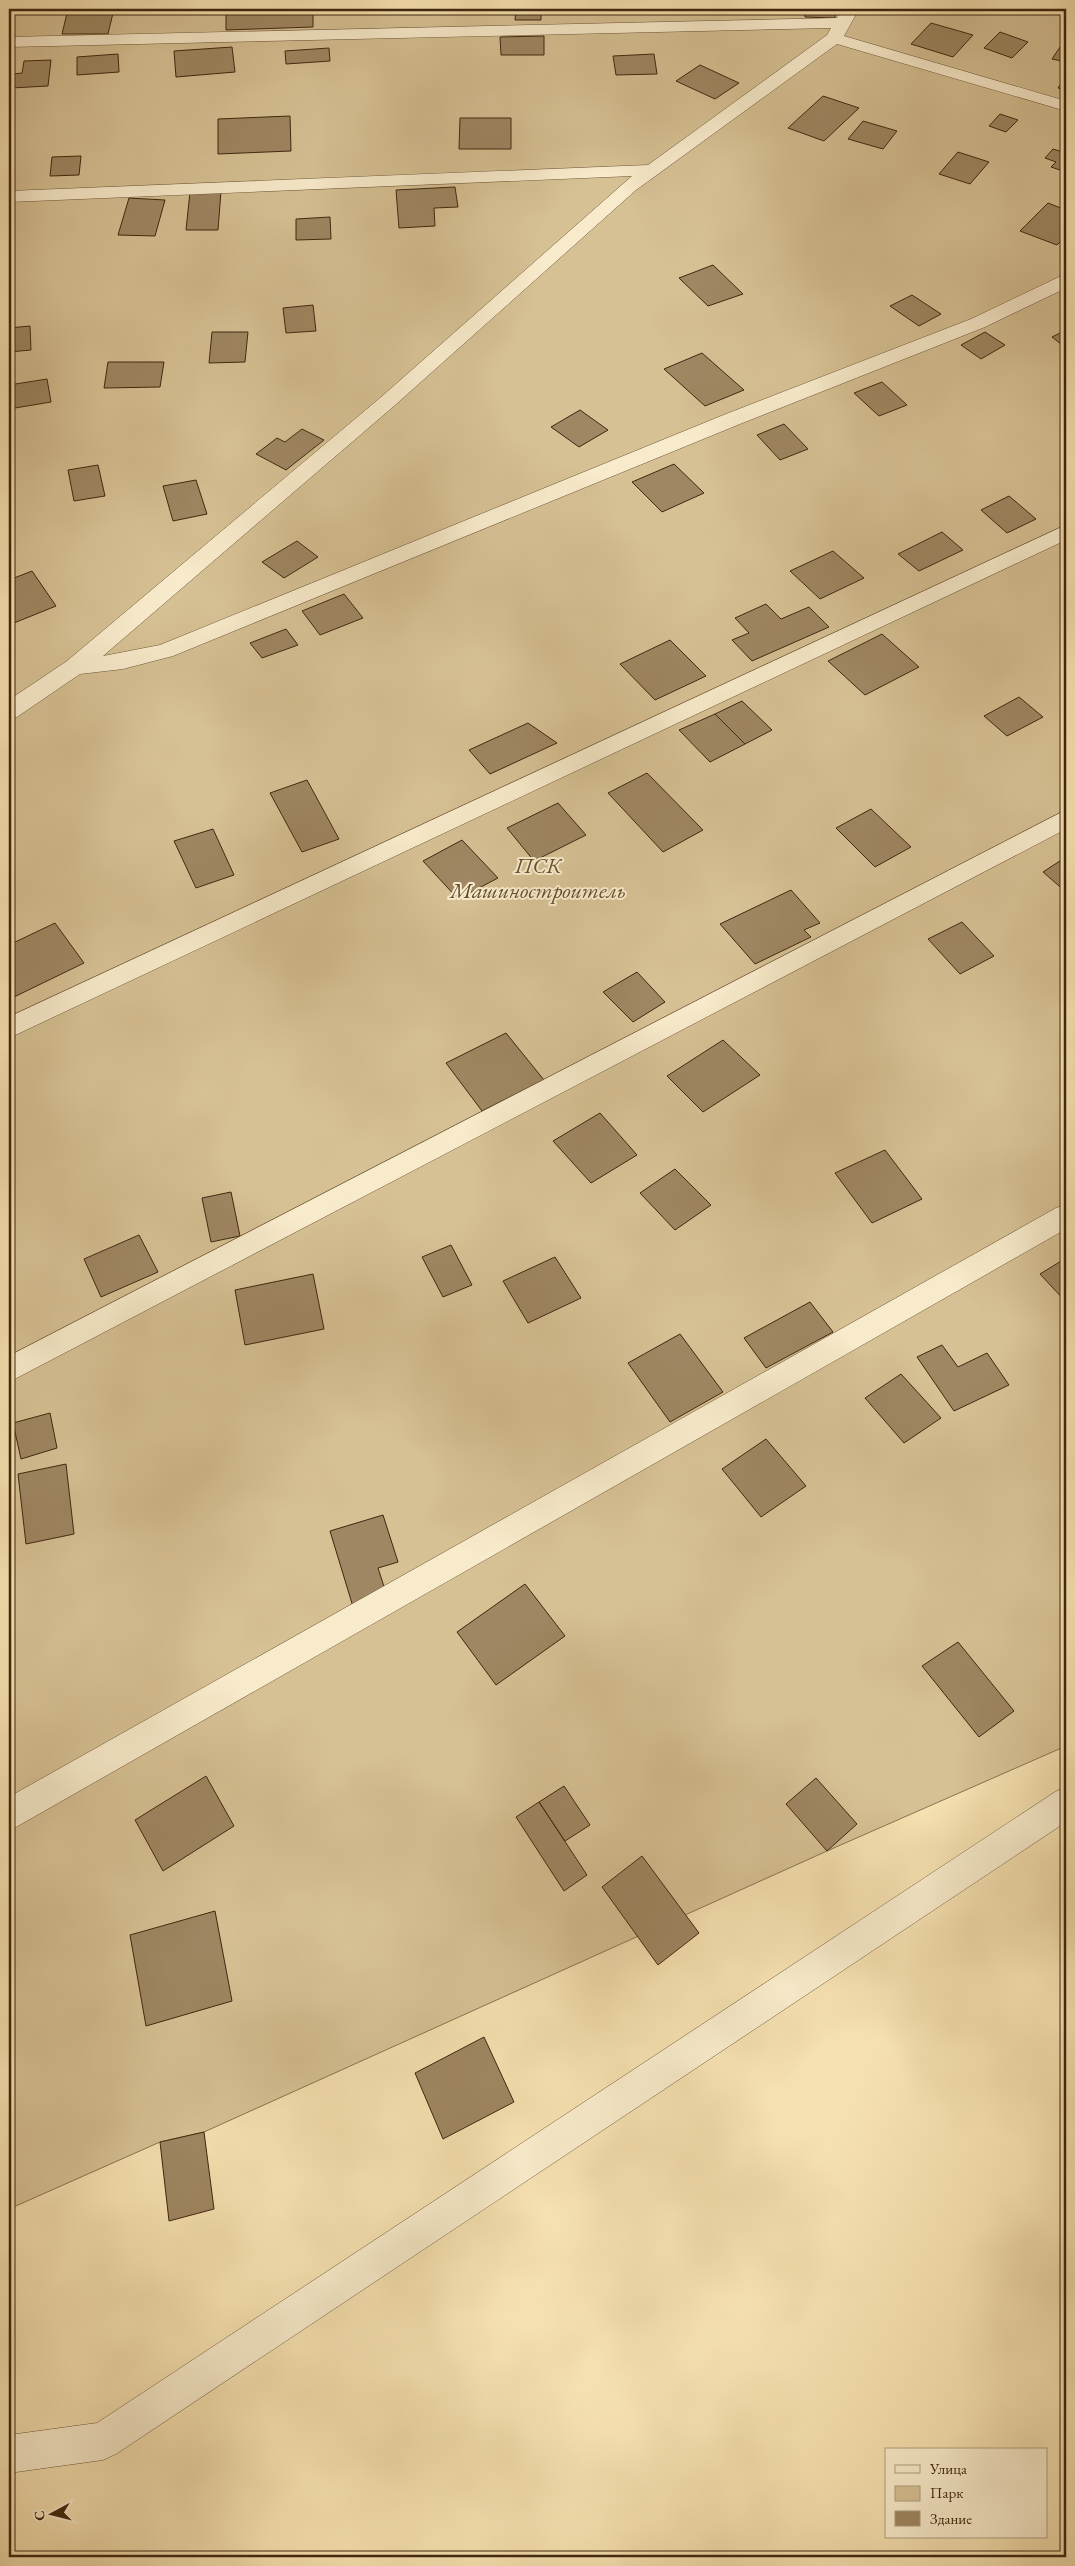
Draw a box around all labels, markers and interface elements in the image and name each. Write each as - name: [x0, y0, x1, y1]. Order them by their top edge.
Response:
- park label: ПСК Машиностроитель: [448, 851, 626, 905]
- legend: [885, 2448, 1048, 2538]
- text: Улица: [929, 2459, 967, 2478]
- text: Парк: [930, 2483, 963, 2502]
- north arrow: [28, 2488, 78, 2538]
- text: С: [30, 2509, 49, 2522]
- text: Здание: [930, 2509, 972, 2528]

